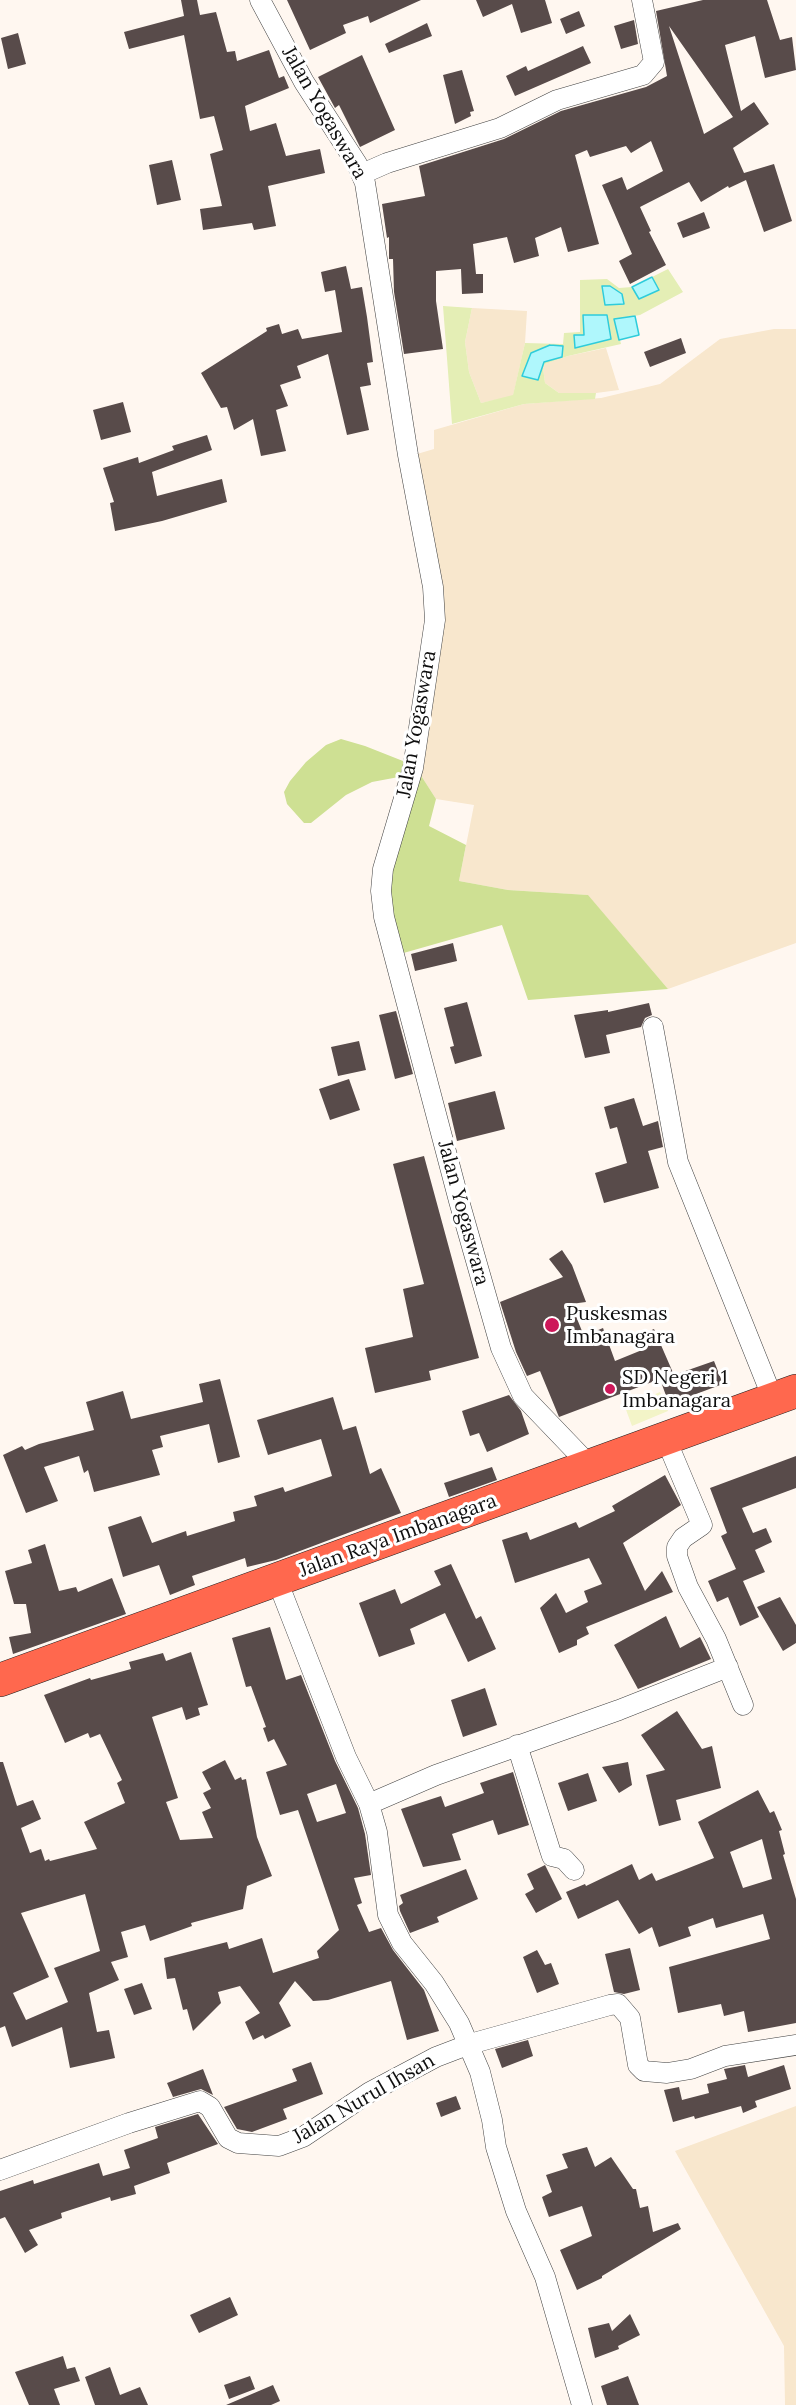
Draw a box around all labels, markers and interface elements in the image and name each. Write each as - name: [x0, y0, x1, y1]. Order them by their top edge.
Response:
- street label: Jalan Yogaswara: [276, 42, 372, 184]
- street label: Jalan Yogaswara: [392, 648, 442, 800]
- street label: Jalan Yogaswara: [432, 1138, 494, 1288]
- place label: Puskesmas Imbanagara: [566, 1302, 675, 1349]
- marker: Puskesmas Imbanagara: [543, 1316, 561, 1334]
- place label: SD Negeri 1 Imbanagara: [622, 1366, 731, 1413]
- marker: SD Negeri 1 Imbanagara: [603, 1382, 617, 1396]
- street label: Jalan Raya Imbanagara: [296, 1489, 500, 1583]
- street label: Jalan Nurul Ihsan: [289, 2049, 439, 2149]

